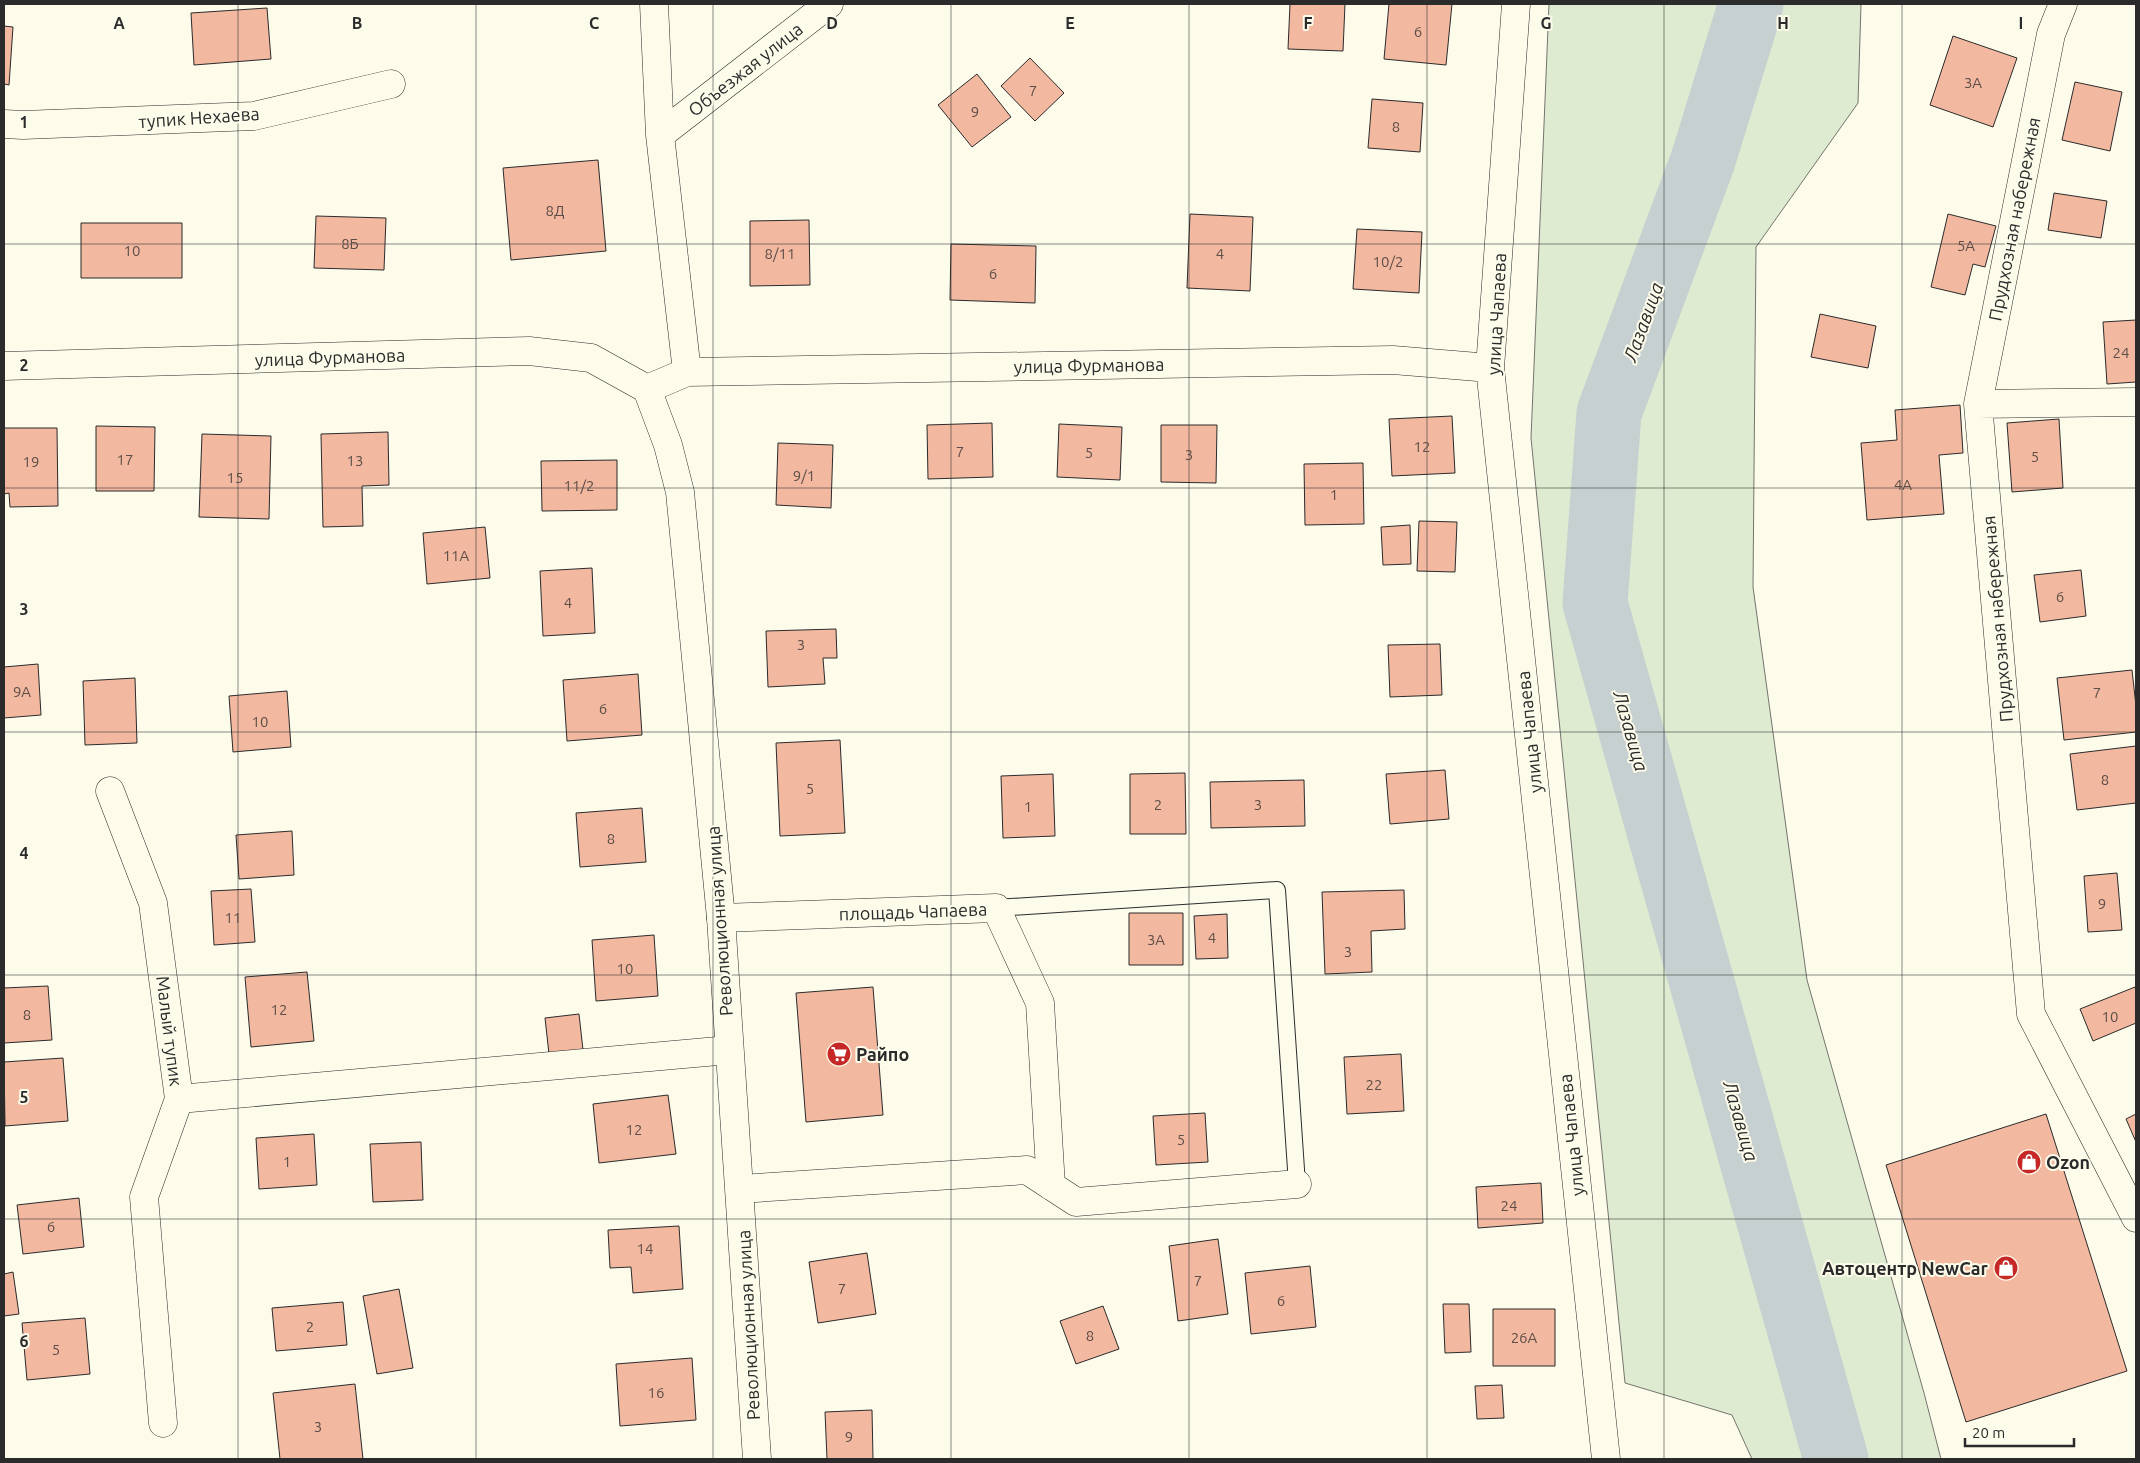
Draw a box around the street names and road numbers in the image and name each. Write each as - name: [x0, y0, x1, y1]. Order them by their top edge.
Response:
- street label: Объезжая улица: [684, 18, 806, 120]
- street label: тупик Нехаева: [138, 103, 260, 131]
- street label: Прудхозная набережная: [1984, 115, 2044, 323]
- street label: улица Чапаева: [1483, 252, 1509, 376]
- street label: улица Фурманова: [254, 344, 406, 370]
- street label: улица Фурманова: [1014, 354, 1164, 376]
- street label: Прудхозная набережная: [1978, 515, 2016, 723]
- street label: улица Чапаева: [1513, 670, 1545, 794]
- street label: Революционная улица: [702, 825, 736, 1017]
- street label: площадь Чапаева: [838, 898, 988, 924]
- street label: Малый тупик: [153, 975, 187, 1087]
- street label: улица Чапаева: [1555, 1073, 1587, 1197]
- street label: Революционная улица: [733, 1229, 763, 1421]

